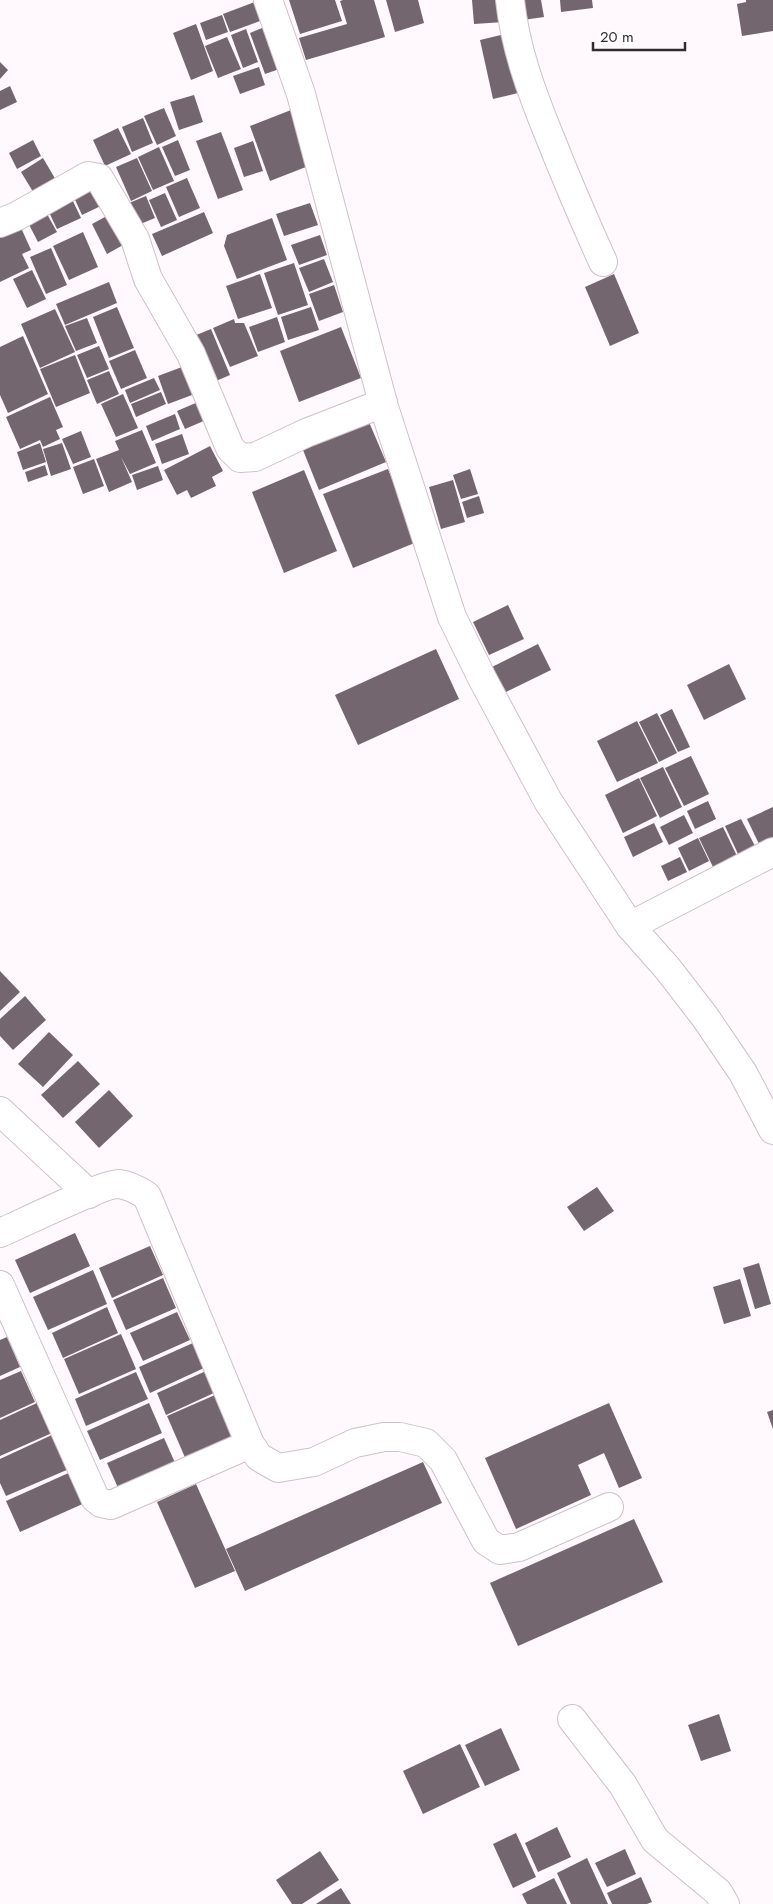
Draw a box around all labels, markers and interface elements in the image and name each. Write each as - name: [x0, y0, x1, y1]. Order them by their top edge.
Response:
- scale bar: [593, 20, 686, 52]
- text: 20 m: [600, 26, 634, 48]

